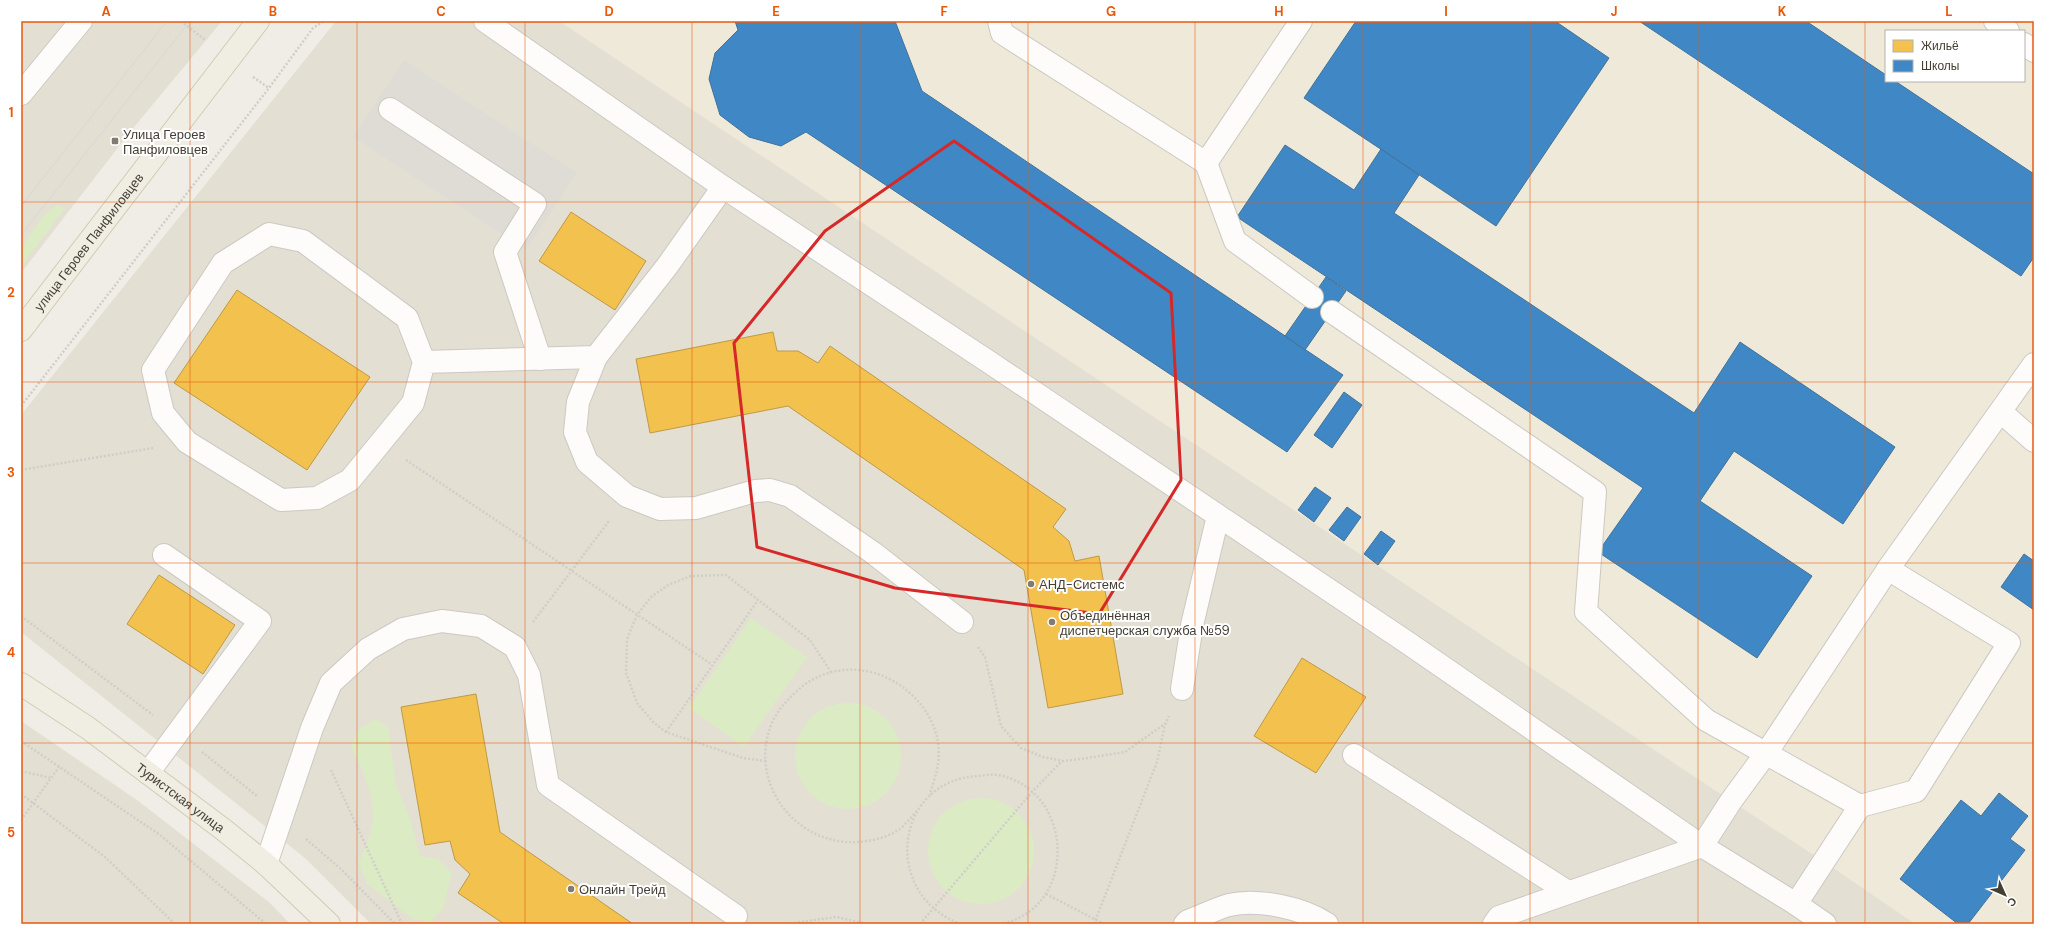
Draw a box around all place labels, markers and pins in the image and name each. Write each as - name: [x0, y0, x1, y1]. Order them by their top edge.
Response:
- place label: Улица Героев Панфиловцев: [123, 126, 208, 158]
- marker: Улица Героев Панфиловцев: [110, 136, 120, 146]
- place label: АНД-Системс: [1039, 576, 1125, 593]
- marker: АНД-Системс: [1026, 579, 1036, 589]
- place label: Объединённая диспетчерская служба №59: [1060, 607, 1230, 639]
- marker: Объединённая диспетчерская служба №59: [1047, 617, 1057, 627]
- place label: Онлайн Трейд: [579, 881, 666, 898]
- marker: Онлайн Трейд: [566, 884, 576, 894]

